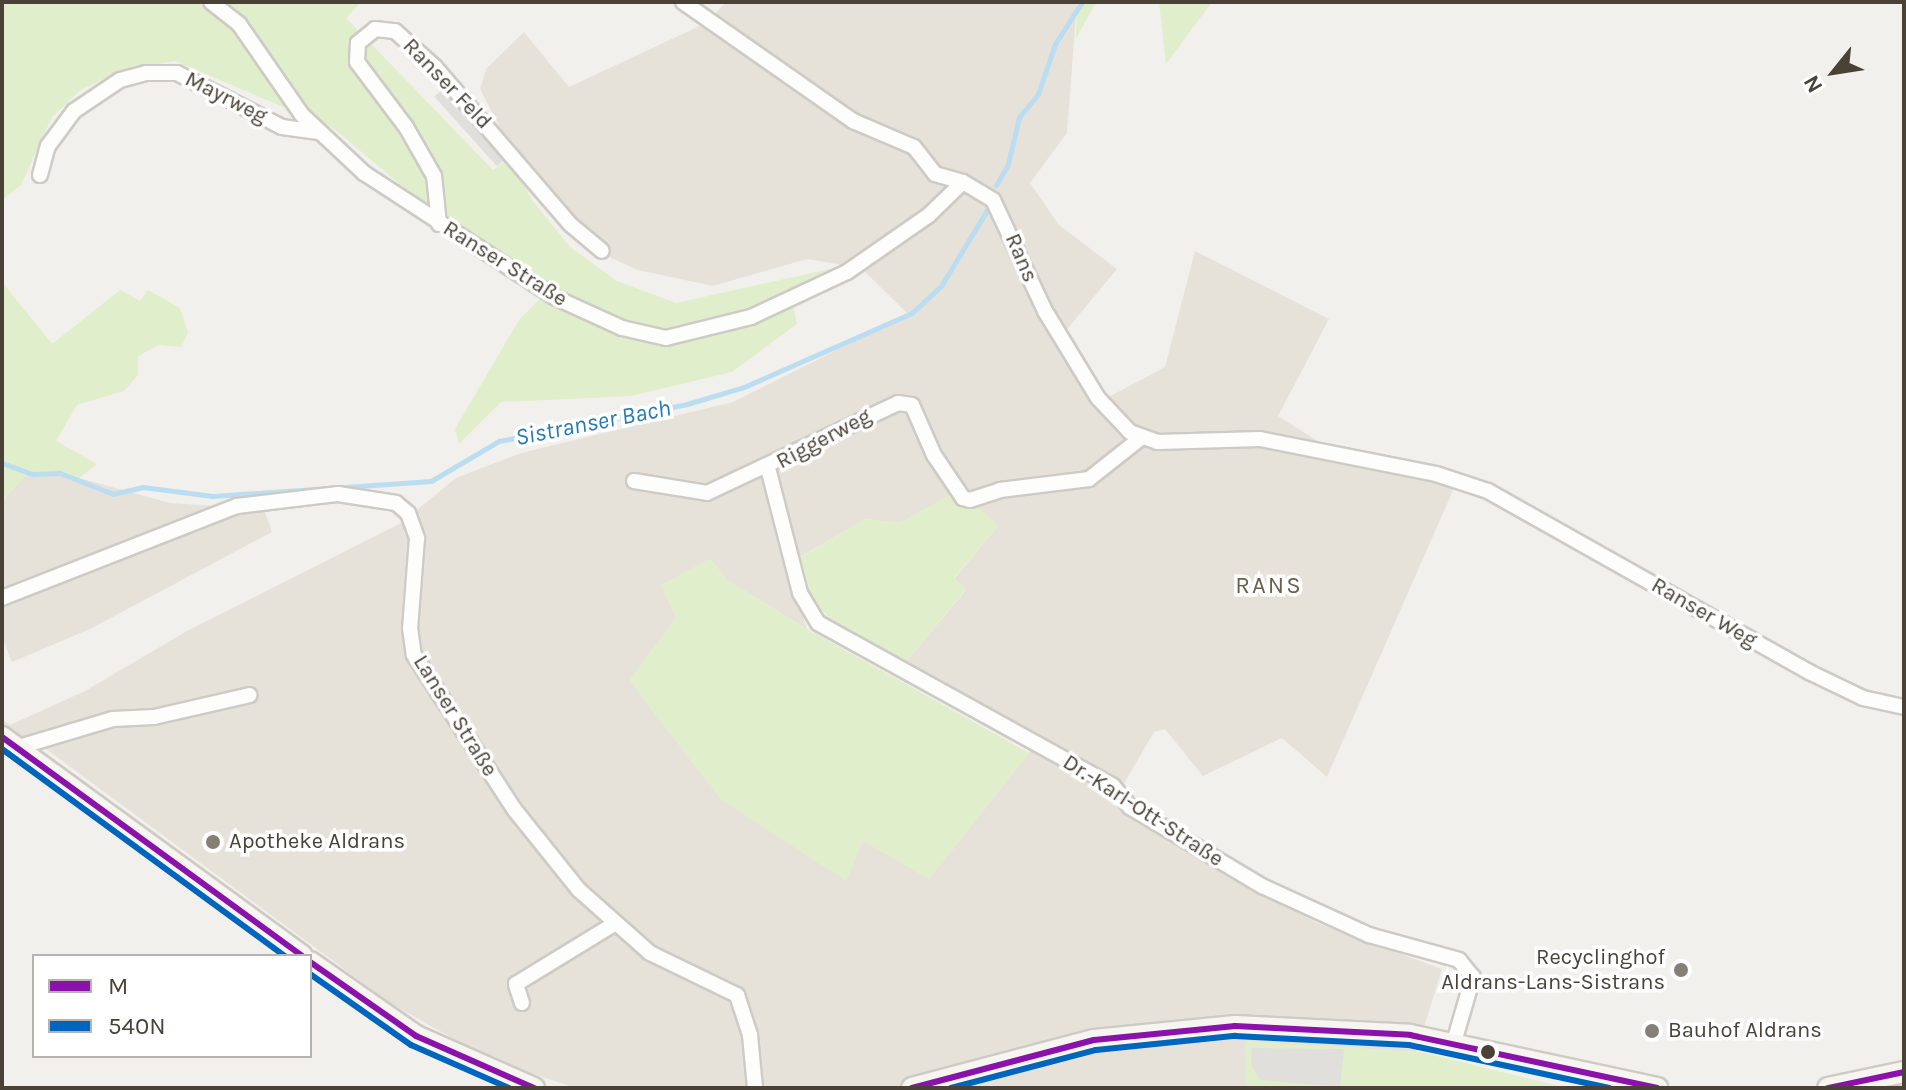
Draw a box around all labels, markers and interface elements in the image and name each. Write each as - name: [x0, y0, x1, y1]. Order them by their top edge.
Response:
- north arrow: [1794, 32, 1874, 112]
- street label: Ranser Feld: [397, 33, 497, 135]
- street label: Mayrweg: [181, 66, 271, 130]
- text: N: [1798, 71, 1828, 97]
- street label: Ranser Straße: [438, 215, 572, 313]
- street label: Rans: [999, 230, 1043, 286]
- water label: Sistranser Bach: [513, 394, 673, 452]
- street label: Riggerweg: [772, 403, 876, 475]
- district label: RANS: [1235, 572, 1303, 600]
- street label: Ranser Weg: [1646, 572, 1762, 654]
- street label: Lanser Straße: [407, 650, 503, 782]
- street label: Dr.-Karl-Ott-Straße: [1058, 749, 1228, 873]
- place label: Apotheke Aldrans: [229, 829, 405, 855]
- marker: Apotheke Aldrans: [204, 833, 222, 851]
- place label: Recyclinghof Aldrans-Lans-Sistrans: [1441, 944, 1665, 996]
- legend: [32, 954, 312, 1058]
- marker: Recyclinghof Aldrans-Lans-Sistrans: [1672, 961, 1690, 979]
- text: M: [108, 972, 128, 1000]
- text: 540N: [108, 1012, 166, 1040]
- place label: Bauhof Aldrans: [1668, 1018, 1822, 1044]
- marker: Bauhof Aldrans: [1643, 1022, 1661, 1040]
- unlabelled marker: [1480, 1044, 1496, 1060]

